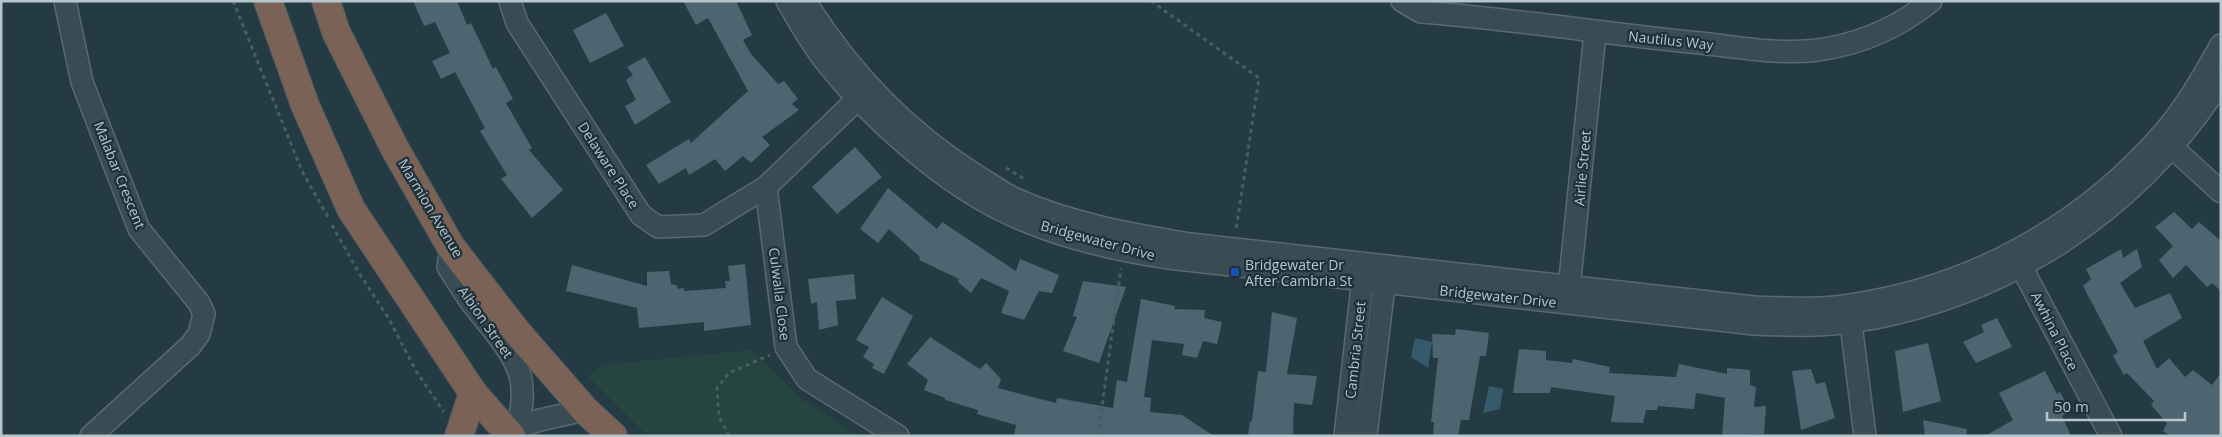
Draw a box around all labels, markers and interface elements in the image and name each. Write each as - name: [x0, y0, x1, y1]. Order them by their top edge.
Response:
- street label: Nautilus Way: [1627, 26, 1716, 54]
- street label: Malabar Crescent: [90, 118, 150, 232]
- street label: Delaware Place: [574, 118, 644, 212]
- street label: Airlie Street: [1569, 129, 1595, 207]
- street label: Marmion Avenue: [394, 155, 468, 261]
- street label: Bridgewater Drive: [1039, 216, 1157, 264]
- street label: Culwalla Close: [765, 247, 795, 342]
- place label: Bridgewater Dr After Cambria St: [1245, 255, 1352, 290]
- marker: Bridgewater Dr After Cambria St: [1229, 266, 1241, 278]
- street label: Bridgewater Drive: [1439, 280, 1558, 312]
- street label: Albion Street: [454, 282, 518, 362]
- street label: Awhina Place: [2027, 288, 2083, 374]
- street label: Cambria Street: [1340, 300, 1370, 400]
- scale bar: [2047, 390, 2184, 422]
- text: 50 m: [2054, 396, 2089, 416]

